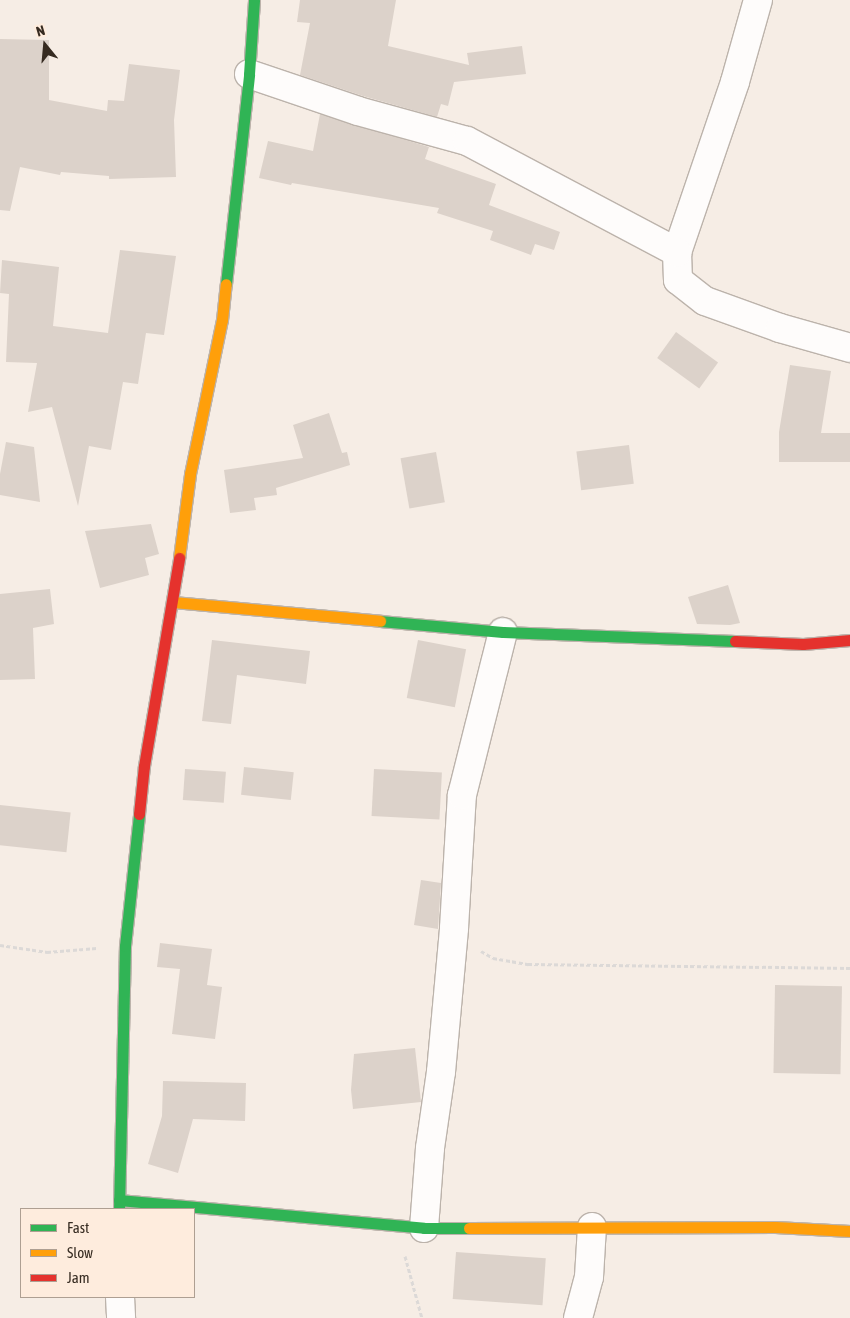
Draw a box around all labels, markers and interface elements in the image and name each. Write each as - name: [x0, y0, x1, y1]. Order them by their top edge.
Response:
- north arrow: [20, 20, 70, 70]
- text: N: [34, 22, 47, 40]
- legend: [20, 1208, 195, 1298]
- text: Fast: [67, 1219, 89, 1236]
- text: Slow: [67, 1244, 93, 1261]
- text: Jam: [67, 1269, 90, 1286]

